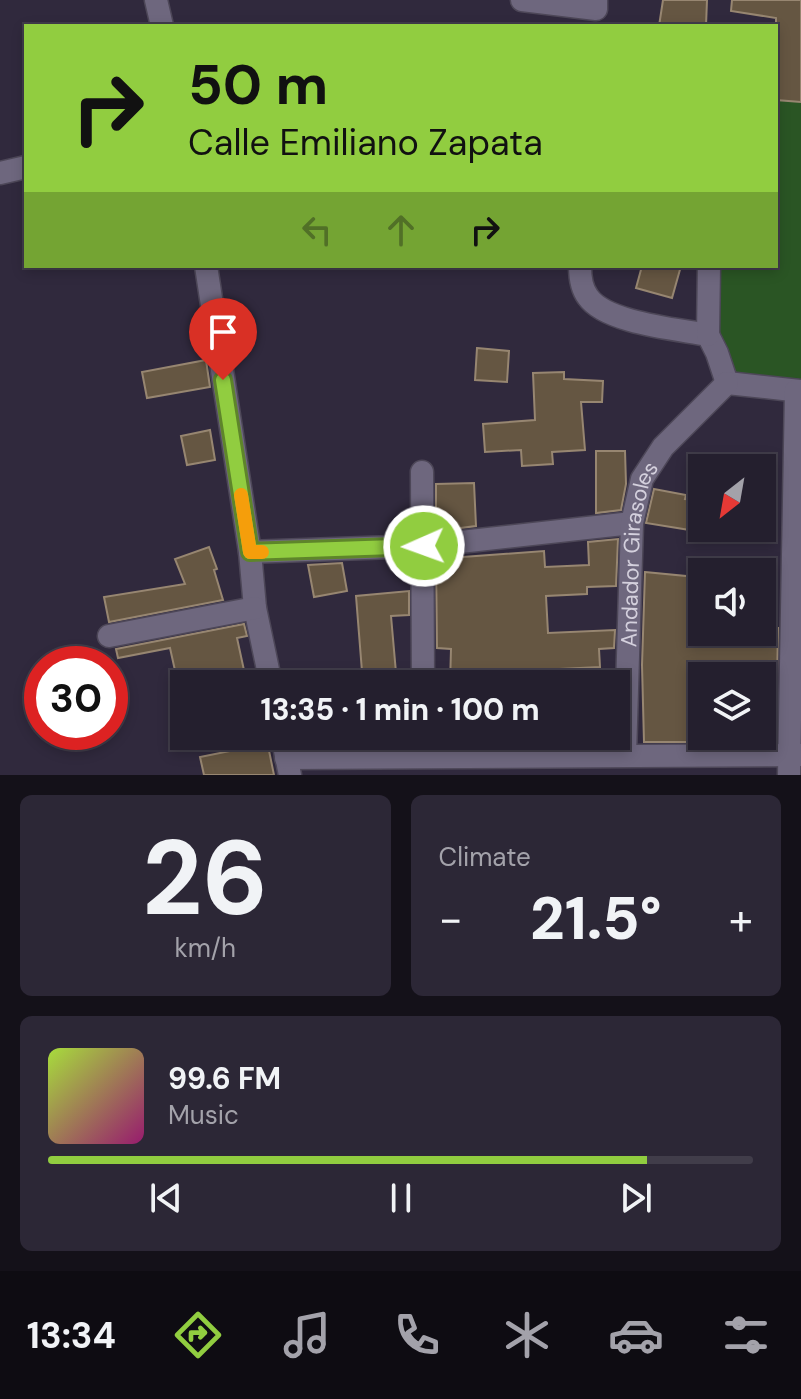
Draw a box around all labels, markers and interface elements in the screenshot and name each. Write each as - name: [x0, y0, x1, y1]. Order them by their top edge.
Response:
- text: 50 m: [188, 48, 328, 121]
- icon: right: [56, 56, 160, 160]
- text: Calle Emiliano Zapata: [188, 119, 543, 166]
- icon: left: [295, 208, 339, 252]
- icon: ahead: [379, 208, 423, 252]
- icon: right: [463, 208, 507, 252]
- pin: [189, 298, 257, 380]
- icon: arrive: [201, 310, 245, 354]
- north arrow: [688, 454, 776, 542]
- map controls: [688, 454, 776, 750]
- street label: Andador Girasoles: [614, 455, 665, 648]
- position arrow: [382, 504, 466, 588]
- button: sound: [688, 558, 776, 646]
- speed limit sign: 30: [24, 646, 128, 750]
- button: layers: [688, 662, 776, 750]
- text: 13:35 · 1 min · 100 m: [260, 690, 540, 729]
- text: 26: [142, 811, 268, 946]
- text: Climate: [439, 840, 531, 874]
- text: 21.5°: [530, 879, 662, 958]
- text: −: [439, 890, 463, 948]
- text: +: [729, 890, 753, 948]
- text: km/h: [175, 931, 236, 965]
- text: 99.6 FM: [168, 1059, 281, 1098]
- text: Music: [168, 1098, 239, 1132]
- icon: previous: [144, 1176, 188, 1220]
- icon: pause: [379, 1176, 423, 1220]
- icon: next: [614, 1176, 658, 1220]
- icon: directions: [170, 1307, 226, 1363]
- icon: music: [279, 1307, 335, 1363]
- icon: phone: [389, 1307, 445, 1363]
- icon: climate: [499, 1307, 555, 1363]
- icon: car: [608, 1307, 664, 1363]
- icon: filters: [718, 1307, 774, 1363]
- text: 13:34: [27, 1312, 116, 1359]

